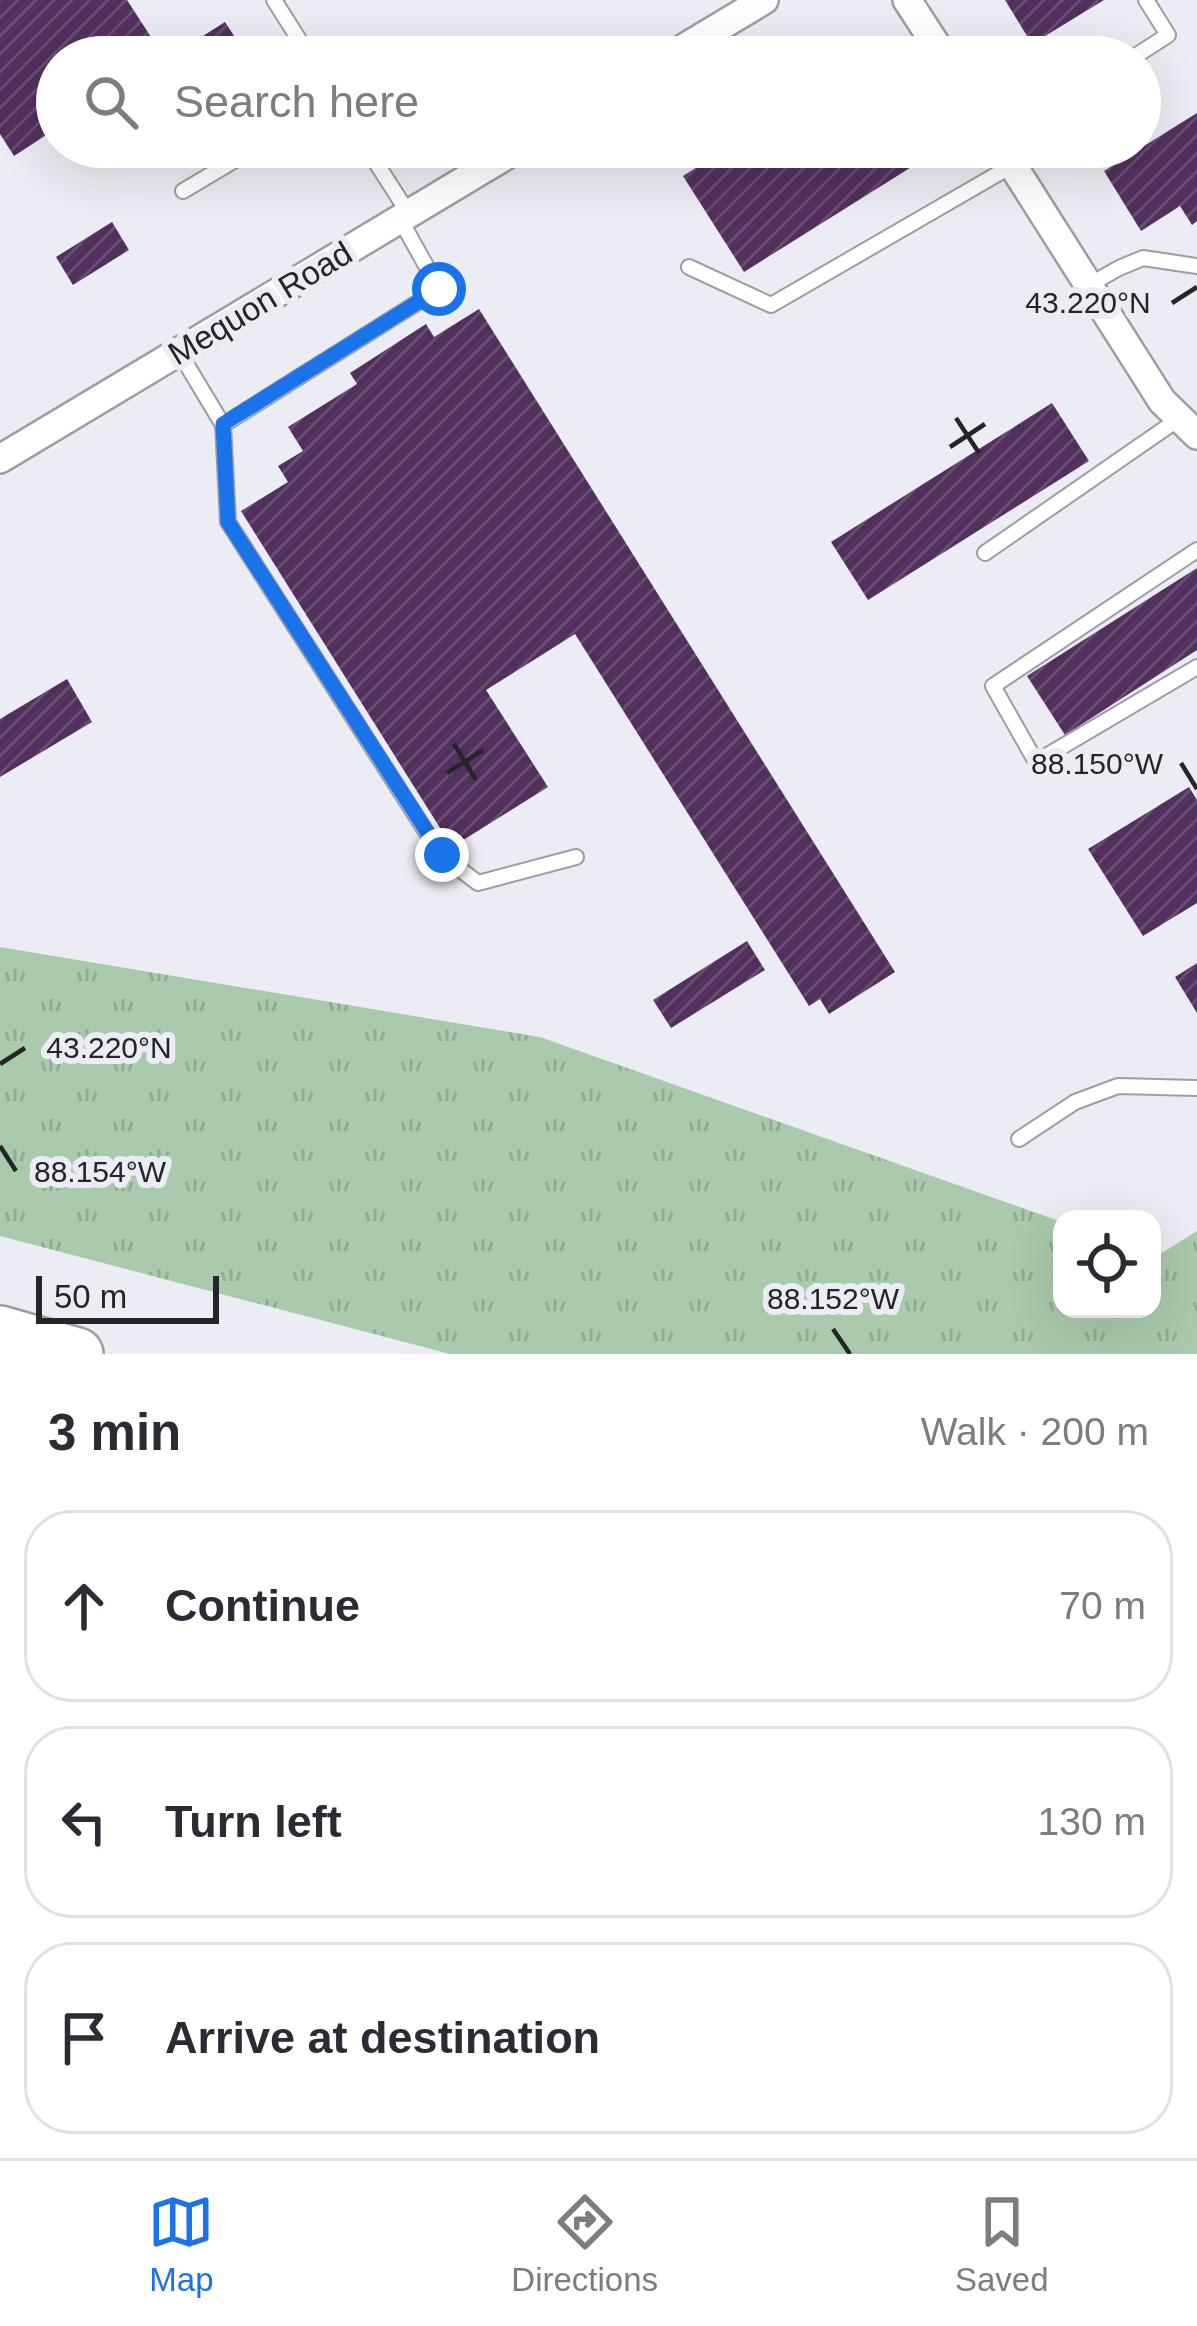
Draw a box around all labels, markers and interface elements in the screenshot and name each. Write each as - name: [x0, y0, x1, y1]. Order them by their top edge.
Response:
- search box: [36, 36, 1161, 168]
- icon: search: [78, 69, 144, 135]
- text: Search here: [174, 76, 419, 127]
- street label: Mequon Road: [162, 234, 358, 372]
- route start: [412, 262, 466, 316]
- text: 43.220°N: [1025, 286, 1151, 319]
- text: 88.150°W: [1031, 747, 1164, 780]
- route end: [415, 828, 469, 882]
- text: 43.220°N: [46, 1031, 172, 1064]
- text: 88.154°W: [34, 1155, 167, 1188]
- map controls: [1053, 1210, 1161, 1318]
- button: locate: [1053, 1210, 1161, 1318]
- scale bar: [36, 1270, 219, 1323]
- text: 50 m: [54, 1278, 127, 1315]
- text: 88.152°W: [767, 1282, 900, 1315]
- text: 3 min: [48, 1404, 181, 1461]
- text: Walk · 200 m: [921, 1410, 1149, 1453]
- icon: ahead: [51, 1573, 117, 1639]
- text: Continue: [165, 1580, 360, 1631]
- text: 70 m: [1059, 1584, 1146, 1627]
- icon: left: [51, 1789, 117, 1855]
- text: Turn left: [165, 1796, 342, 1847]
- text: 130 m: [1038, 1800, 1146, 1843]
- icon: arrive: [51, 2005, 117, 2071]
- text: Arrive at destination: [165, 2012, 600, 2063]
- tab: Map: [148, 2189, 214, 2299]
- tab: Directions: [511, 2189, 658, 2299]
- tab: Saved: [955, 2189, 1049, 2299]

